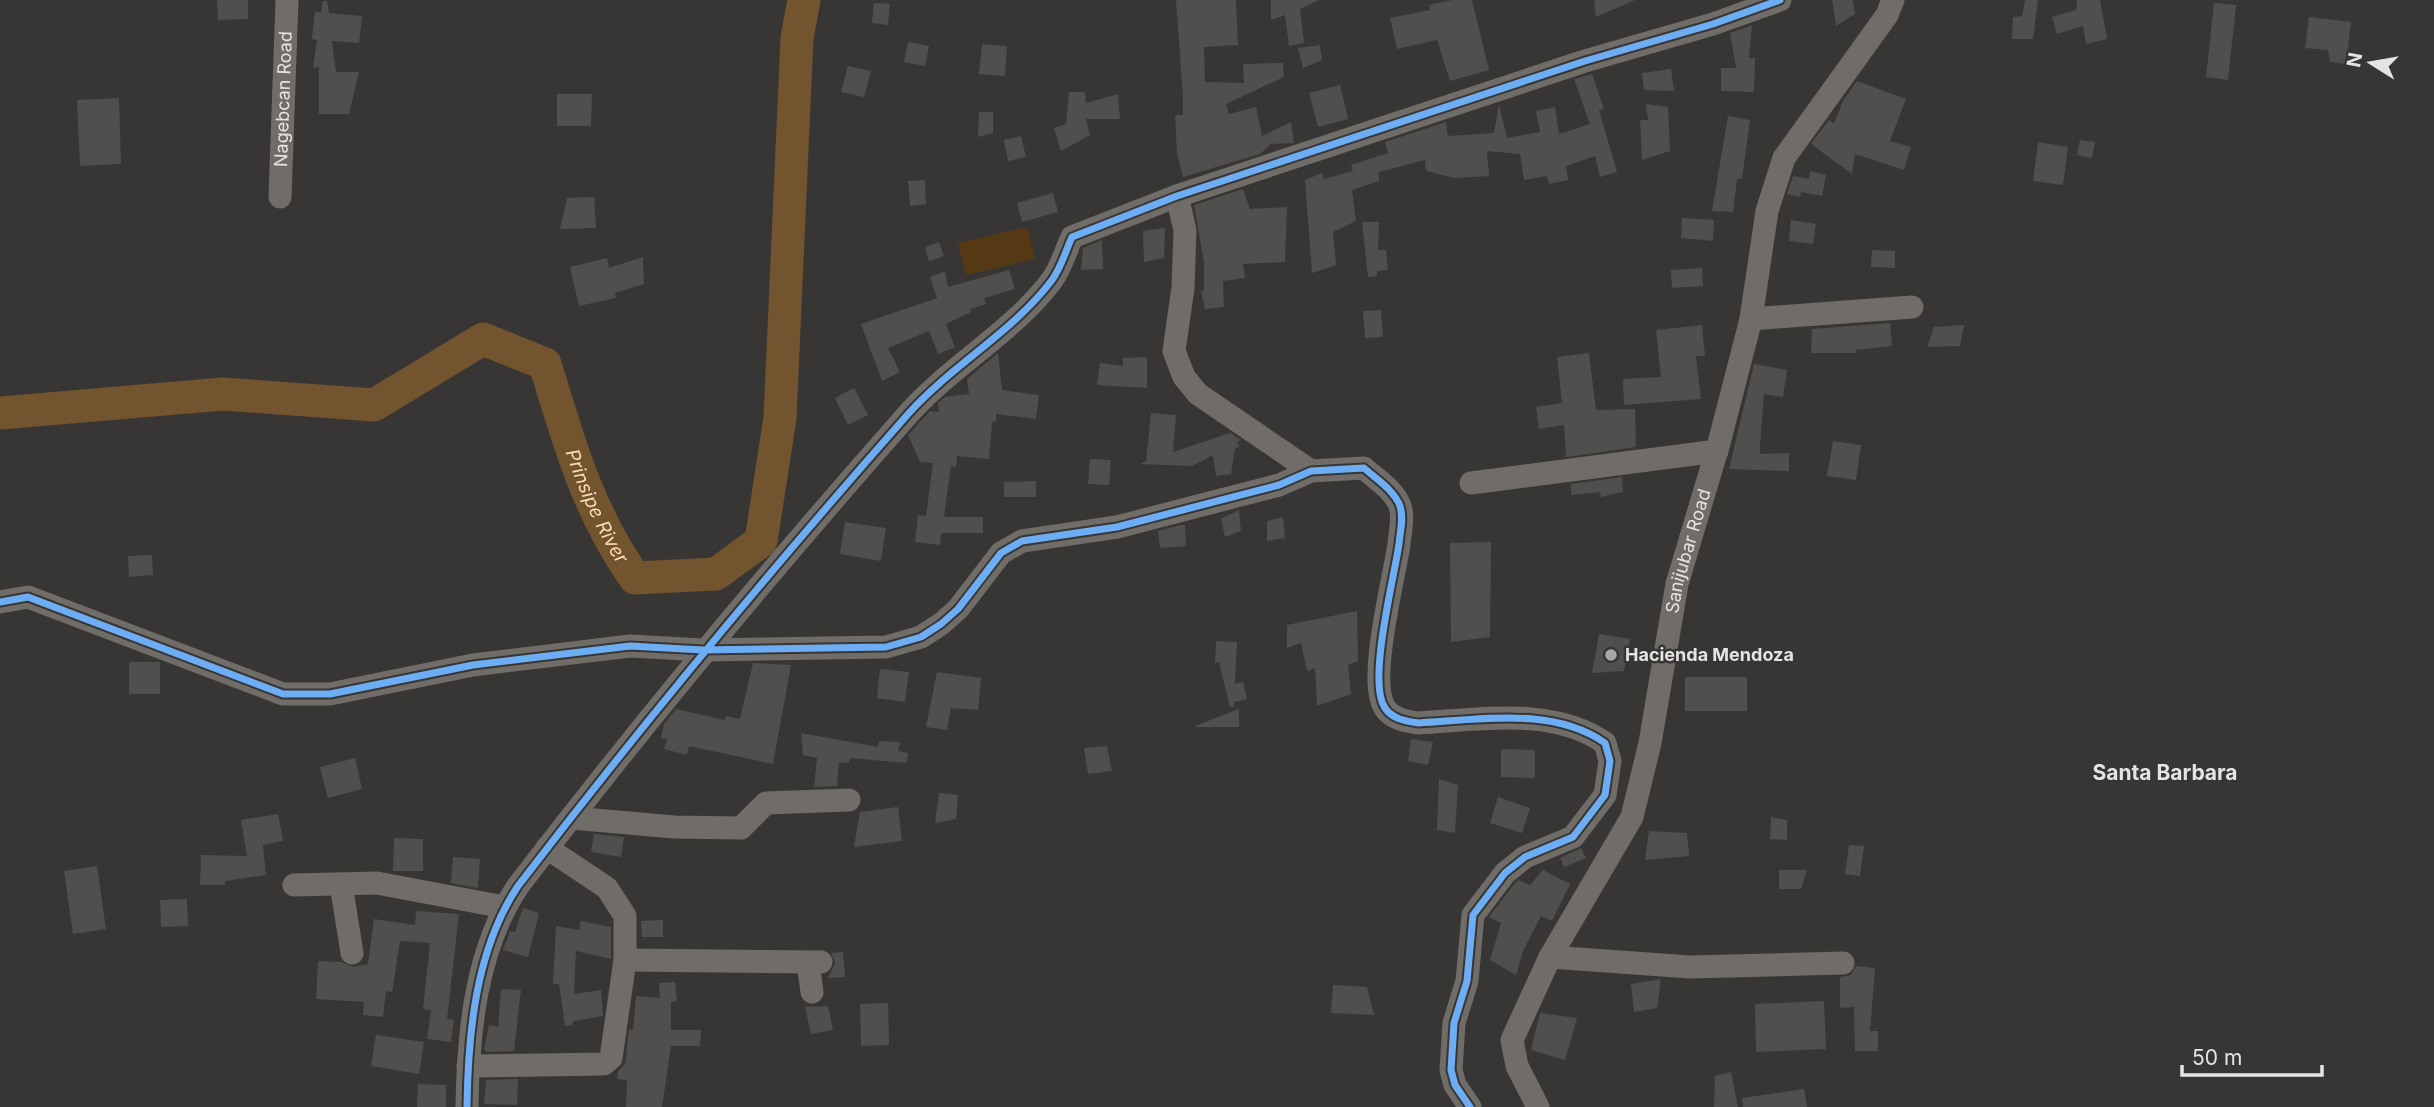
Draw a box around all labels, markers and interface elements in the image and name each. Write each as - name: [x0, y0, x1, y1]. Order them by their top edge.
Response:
- north arrow: [2336, 28, 2406, 98]
- street label: Nagebcan Road: [270, 31, 296, 167]
- text: N: [2342, 51, 2367, 69]
- water label: Prinsipe River: [561, 446, 634, 568]
- street label: Sanijubar Road: [1661, 486, 1715, 615]
- place label: Hacienda Mendoza: [1625, 644, 1794, 665]
- marker: Hacienda Mendoza: [1603, 647, 1619, 663]
- district label: Santa Barbara: [2092, 760, 2238, 785]
- scale bar: [2182, 1034, 2322, 1078]
- text: 50 m: [2192, 1045, 2242, 1070]

